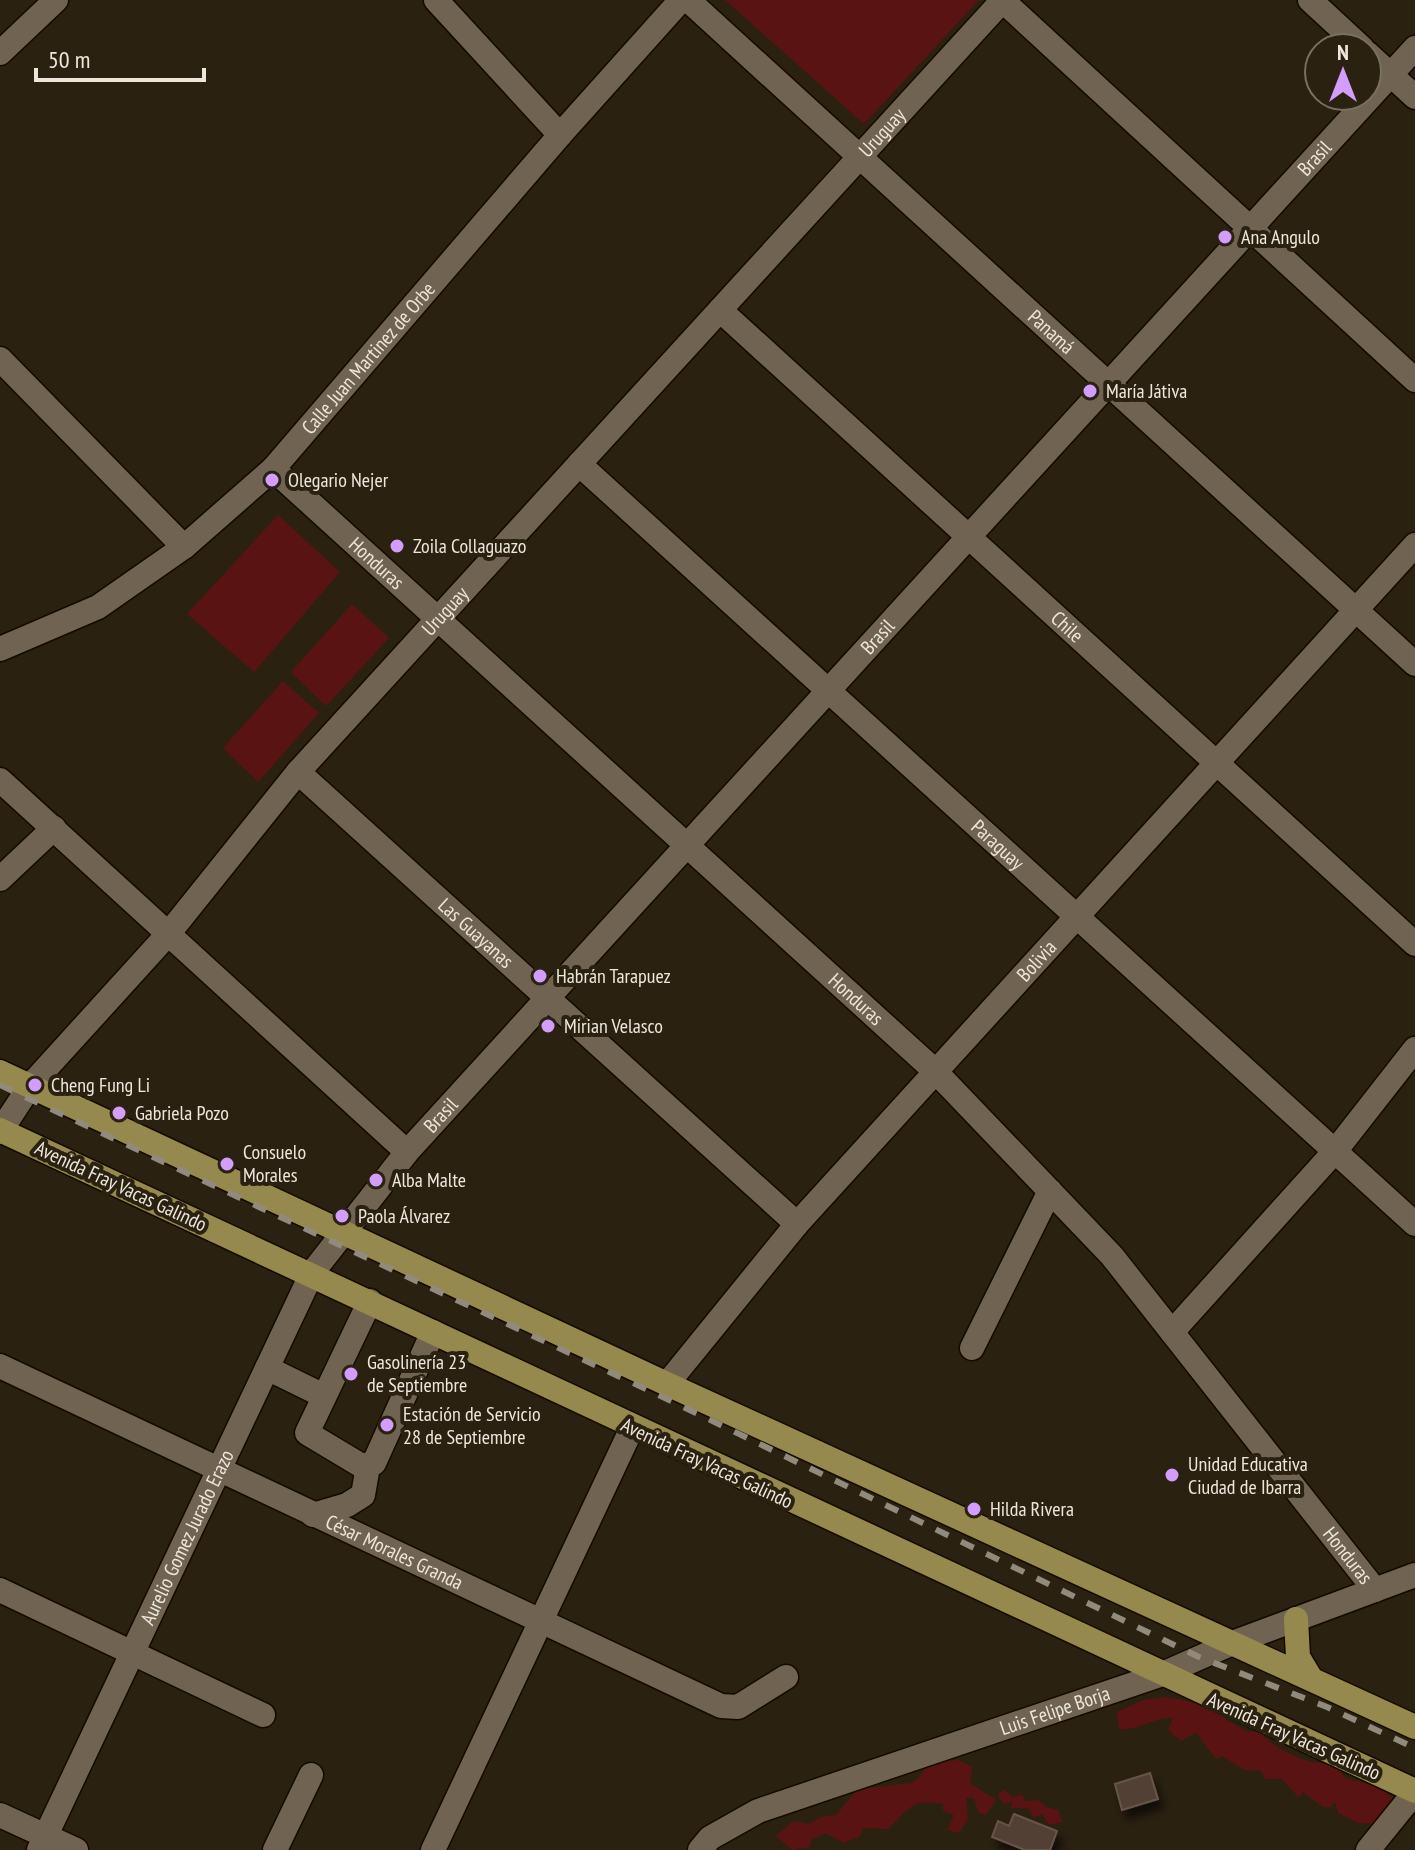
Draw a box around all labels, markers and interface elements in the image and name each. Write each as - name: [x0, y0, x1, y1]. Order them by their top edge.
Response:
- scale bar: [36, 32, 204, 82]
- north arrow: [1303, 32, 1383, 112]
- text: N: [1337, 38, 1349, 66]
- text: 50 m: [48, 44, 90, 75]
- street label: Uruguay: [853, 102, 911, 162]
- street label: Brasil: [1292, 135, 1337, 181]
- place label: Ana Angulo: [1241, 224, 1320, 250]
- marker: Ana Angulo: [1216, 228, 1234, 246]
- street label: Calle Juan Martinez de Orbe: [296, 277, 441, 440]
- street label: Panamá: [1022, 304, 1080, 360]
- place label: María Játiva: [1106, 378, 1187, 404]
- marker: María Játiva: [1081, 382, 1099, 400]
- place label: Olegario Nejer: [288, 467, 389, 493]
- marker: Olegario Nejer: [263, 471, 281, 489]
- street label: Honduras: [344, 531, 410, 595]
- place label: Zoila Collaguazo: [413, 533, 526, 559]
- marker: Zoila Collaguazo: [388, 537, 406, 555]
- street label: Uruguay: [416, 581, 474, 641]
- street label: Chile: [1045, 605, 1089, 648]
- street label: Brasil: [855, 613, 900, 660]
- street label: Paraguay: [966, 814, 1030, 876]
- street label: Las Guayanas: [433, 892, 519, 974]
- street label: Bolivia: [1011, 935, 1062, 987]
- place label: Habrán Tarapuez: [556, 963, 671, 989]
- marker: Habrán Tarapuez: [531, 967, 549, 985]
- street label: Honduras: [823, 967, 889, 1031]
- place label: Mirian Velasco: [564, 1013, 663, 1039]
- marker: Mirian Velasco: [539, 1017, 557, 1035]
- place label: Cheng Fung Li: [51, 1072, 150, 1098]
- marker: Cheng Fung Li: [26, 1076, 44, 1094]
- street label: Brasil: [418, 1092, 463, 1138]
- place label: Gabriela Pozo: [135, 1100, 229, 1126]
- marker: Gabriela Pozo: [110, 1104, 128, 1122]
- street label: Avenida Fray Vacas Galindo: [31, 1135, 211, 1237]
- place label: Consuelo Morales: [243, 1139, 306, 1188]
- marker: Consuelo Morales: [218, 1155, 236, 1173]
- place label: Alba Malte: [392, 1167, 466, 1193]
- marker: Alba Malte: [367, 1171, 385, 1189]
- place label: Paola Álvarez: [358, 1203, 450, 1229]
- marker: Paola Álvarez: [333, 1207, 351, 1225]
- place label: Gasolinería 23 de Septiembre: [367, 1349, 467, 1398]
- marker: Gasolinería 23 de Septiembre: [342, 1365, 360, 1383]
- place label: Estación de Servicio 28 de Septiembre: [403, 1401, 541, 1450]
- street label: Avenida Fray Vacas Galindo: [617, 1412, 797, 1514]
- marker: Estación de Servicio 28 de Septiembre: [378, 1416, 396, 1434]
- street label: Aurelio Gomez Jurado Erazo: [134, 1446, 240, 1629]
- place label: Unidad Educativa Ciudad de Ibarra: [1188, 1451, 1308, 1500]
- marker: Unidad Educativa Ciudad de Ibarra: [1163, 1466, 1181, 1484]
- place label: Hilda Rivera: [990, 1496, 1074, 1522]
- marker: Hilda Rivera: [965, 1500, 983, 1518]
- street label: César Morales Granda: [321, 1508, 467, 1595]
- street label: Honduras: [1317, 1522, 1379, 1590]
- street label: Luis Felipe Borja: [996, 1680, 1113, 1741]
- street label: Avenida Fray Vacas Galindo: [1203, 1686, 1385, 1786]

